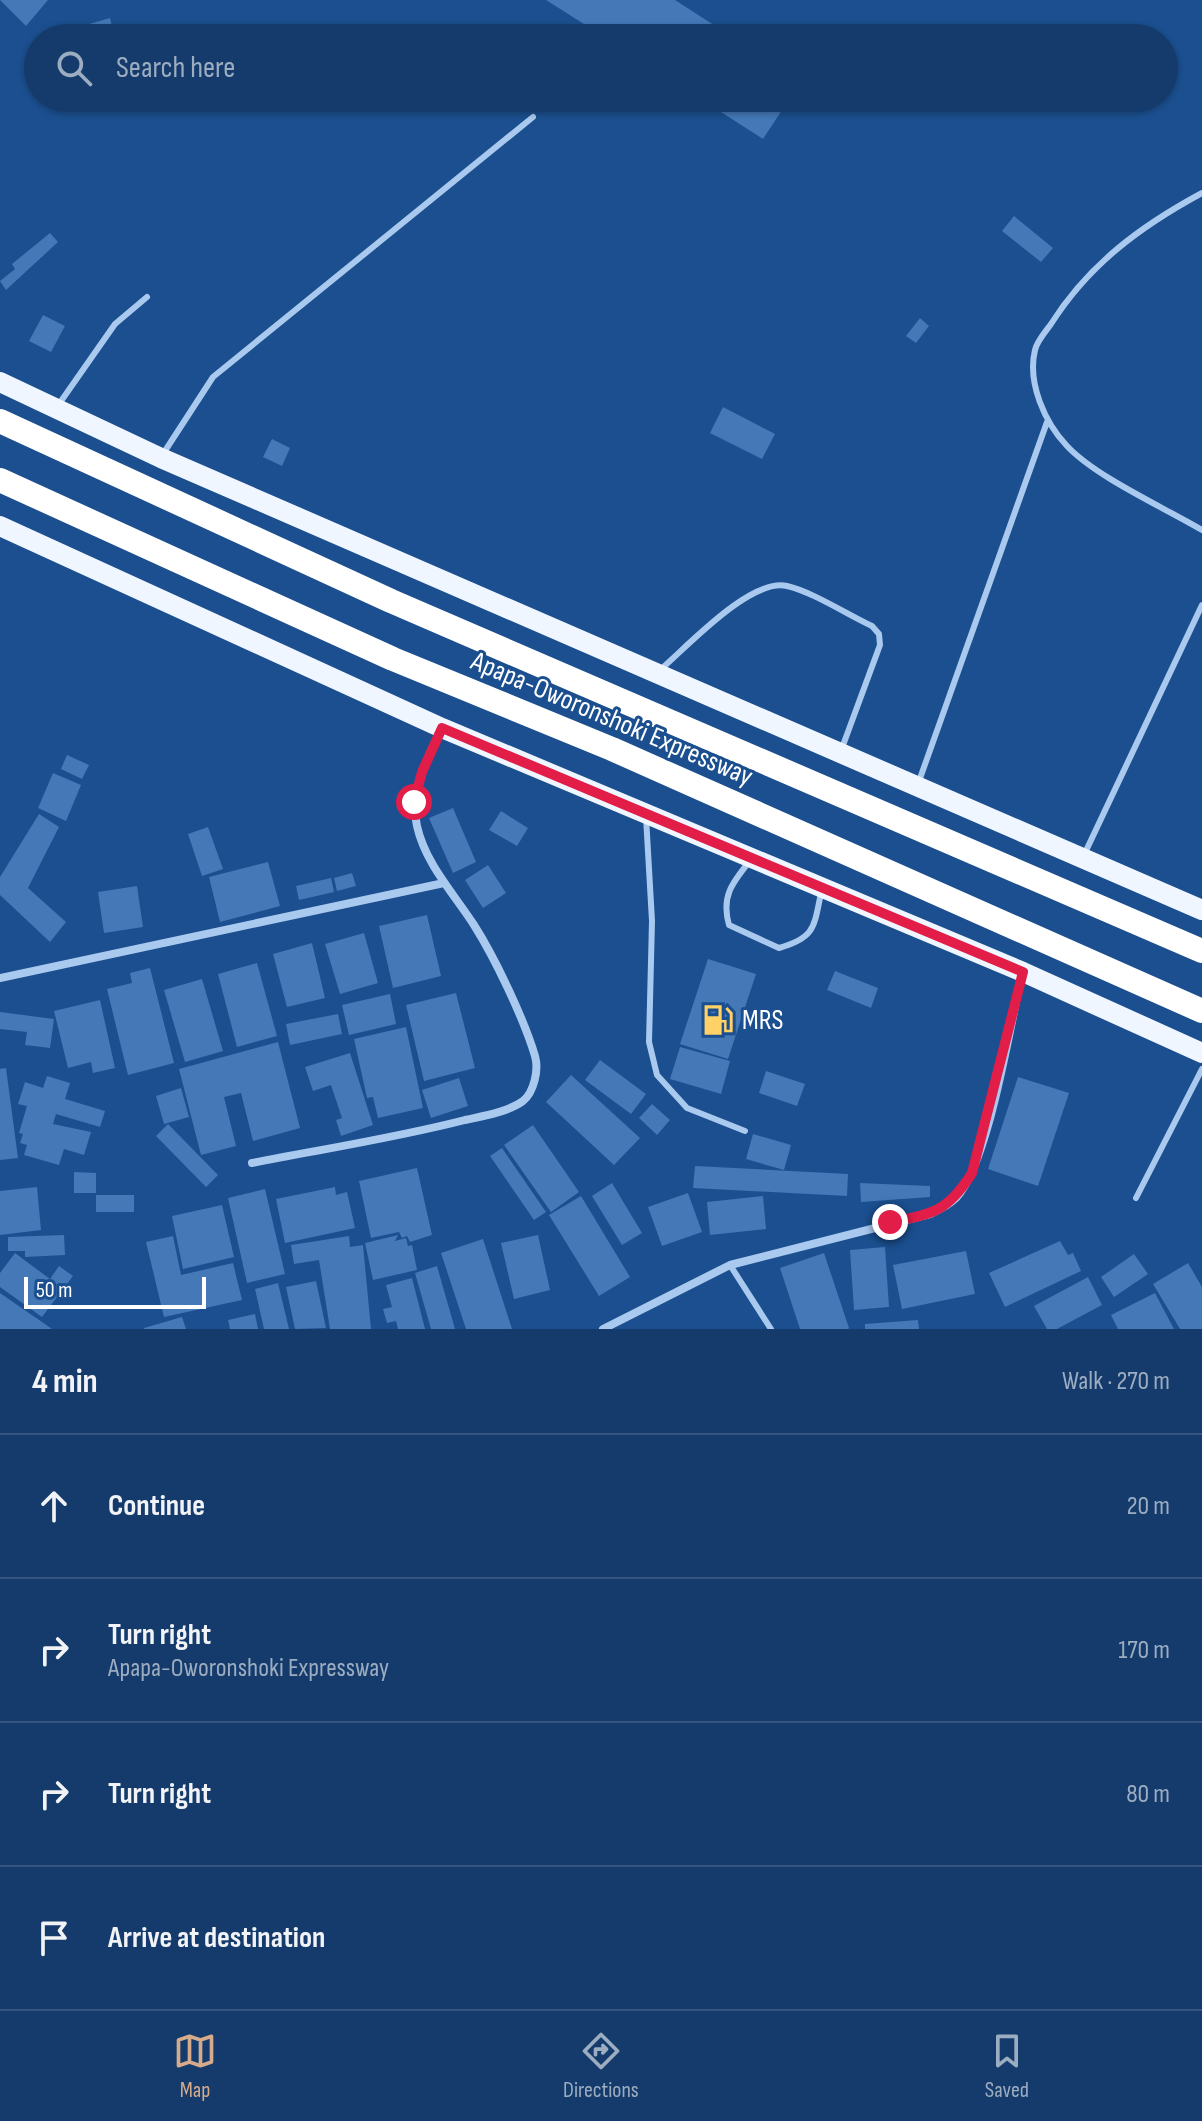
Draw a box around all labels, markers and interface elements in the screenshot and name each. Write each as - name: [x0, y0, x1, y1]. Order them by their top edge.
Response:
- search box: [24, 24, 1178, 112]
- icon: search: [52, 46, 96, 90]
- text: Search here: [116, 50, 235, 86]
- street label: Apapa-Oworonshoki Expressway: [465, 644, 758, 793]
- route start: [396, 784, 432, 820]
- fuel station icon: MRS: [701, 1003, 735, 1037]
- place label: MRS: [742, 1004, 784, 1037]
- route end: [872, 1204, 908, 1240]
- scale bar: [24, 1273, 206, 1309]
- text: 50 m: [36, 1277, 72, 1304]
- text: 4 min: [32, 1361, 98, 1402]
- text: Walk · 270 m: [1062, 1366, 1170, 1397]
- icon: ahead: [32, 1484, 76, 1528]
- text: Continue: [108, 1488, 205, 1524]
- text: 20 m: [1127, 1491, 1170, 1522]
- text: Turn right: [108, 1617, 211, 1653]
- icon: right: [32, 1628, 76, 1672]
- text: 170 m: [1118, 1635, 1170, 1666]
- text: Apapa-Oworonshoki Expressway: [108, 1653, 389, 1684]
- icon: right: [32, 1772, 76, 1816]
- text: Turn right: [108, 1776, 211, 1812]
- text: 80 m: [1126, 1779, 1170, 1810]
- icon: arrive: [32, 1916, 76, 1960]
- text: Arrive at destination: [108, 1920, 325, 1956]
- tab: Map: [173, 2029, 217, 2104]
- tab: Directions: [563, 2029, 639, 2104]
- tab: Saved: [985, 2029, 1029, 2104]

